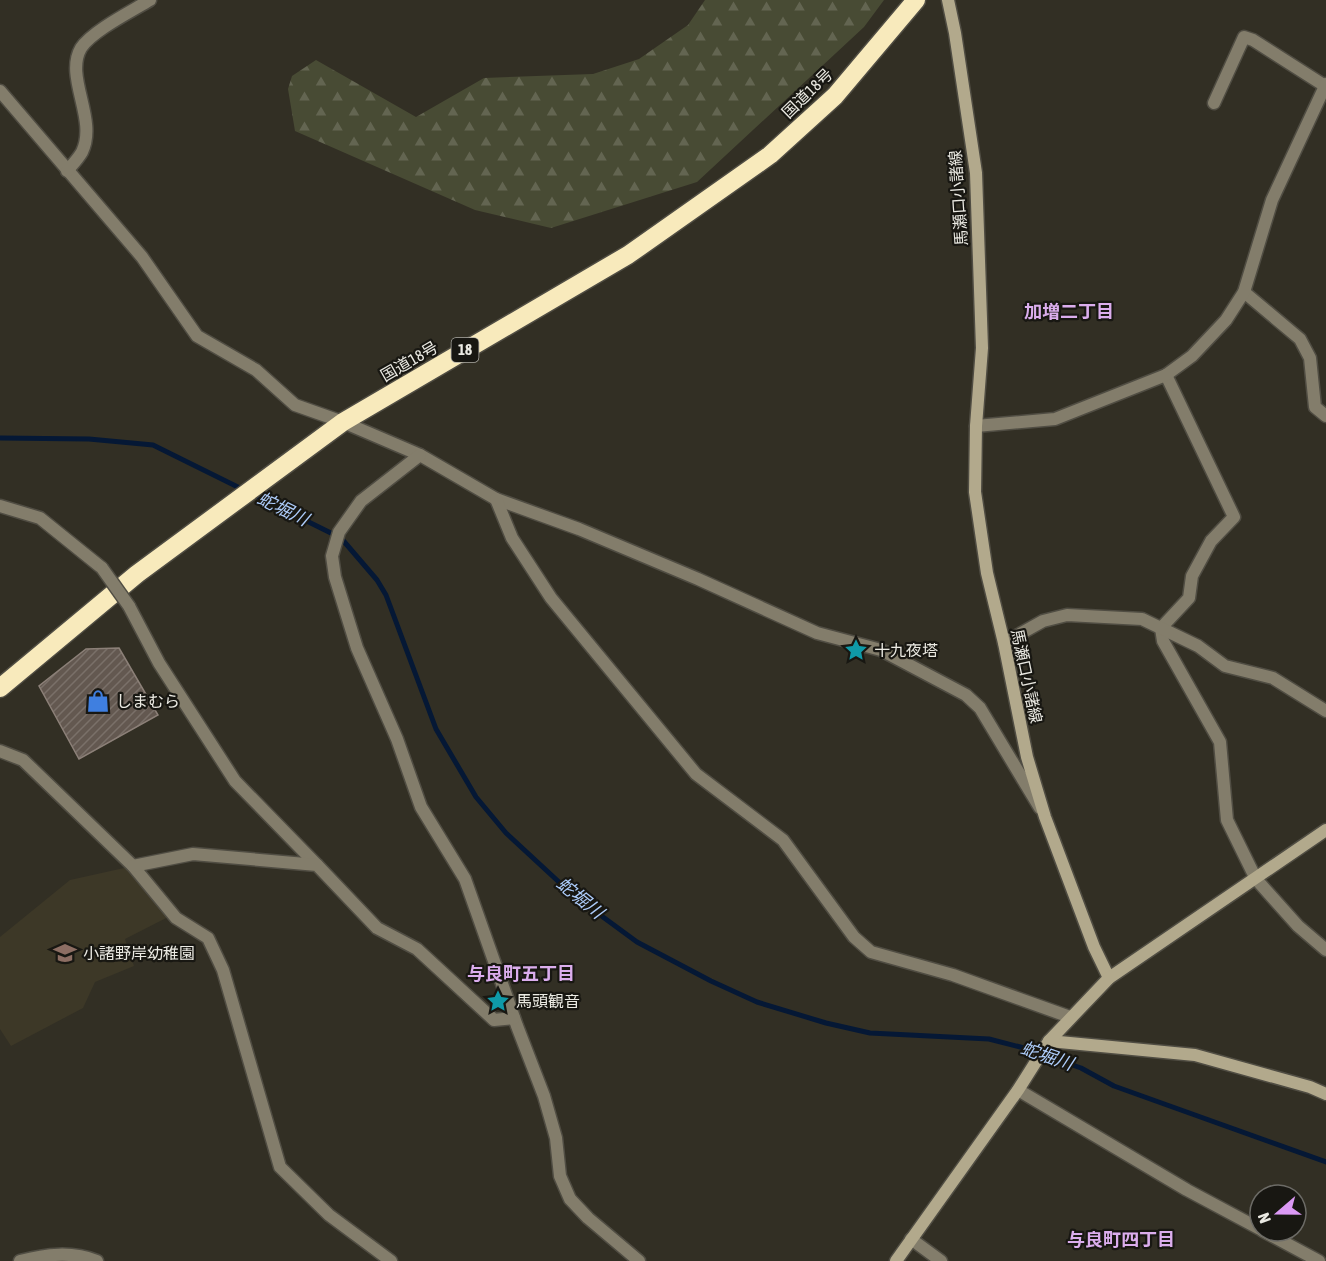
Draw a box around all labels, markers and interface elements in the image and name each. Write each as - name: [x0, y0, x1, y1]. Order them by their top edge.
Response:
- street label: 国道18号: [778, 65, 836, 121]
- street label: 馬瀬口小諸線: [946, 149, 970, 247]
- district label: 加増二丁目: [1024, 301, 1114, 322]
- street label: 国道18号: [377, 337, 441, 385]
- road number: 18: [452, 338, 478, 362]
- water label: 蛇堀川: [254, 487, 314, 531]
- street label: 馬瀬口小諸線: [1008, 627, 1046, 725]
- place icon: 十九夜塔: [843, 637, 869, 663]
- place label: 十九夜塔: [874, 641, 938, 659]
- shop icon: しまむら: [85, 688, 111, 714]
- place label: しまむら: [116, 692, 180, 710]
- water label: 蛇堀川: [553, 872, 609, 924]
- school or university icon: 小諸野岸幼稚園: [52, 940, 78, 966]
- place label: 小諸野岸幼稚園: [83, 944, 195, 962]
- district label: 与良町五丁目: [467, 963, 575, 984]
- place icon: 馬頭観音: [485, 988, 511, 1014]
- place label: 馬頭観音: [516, 992, 580, 1010]
- water label: 蛇堀川: [1018, 1037, 1078, 1075]
- north arrow: [1248, 1183, 1308, 1243]
- text: N: [1254, 1211, 1274, 1226]
- district label: 与良町四丁目: [1067, 1229, 1175, 1250]

